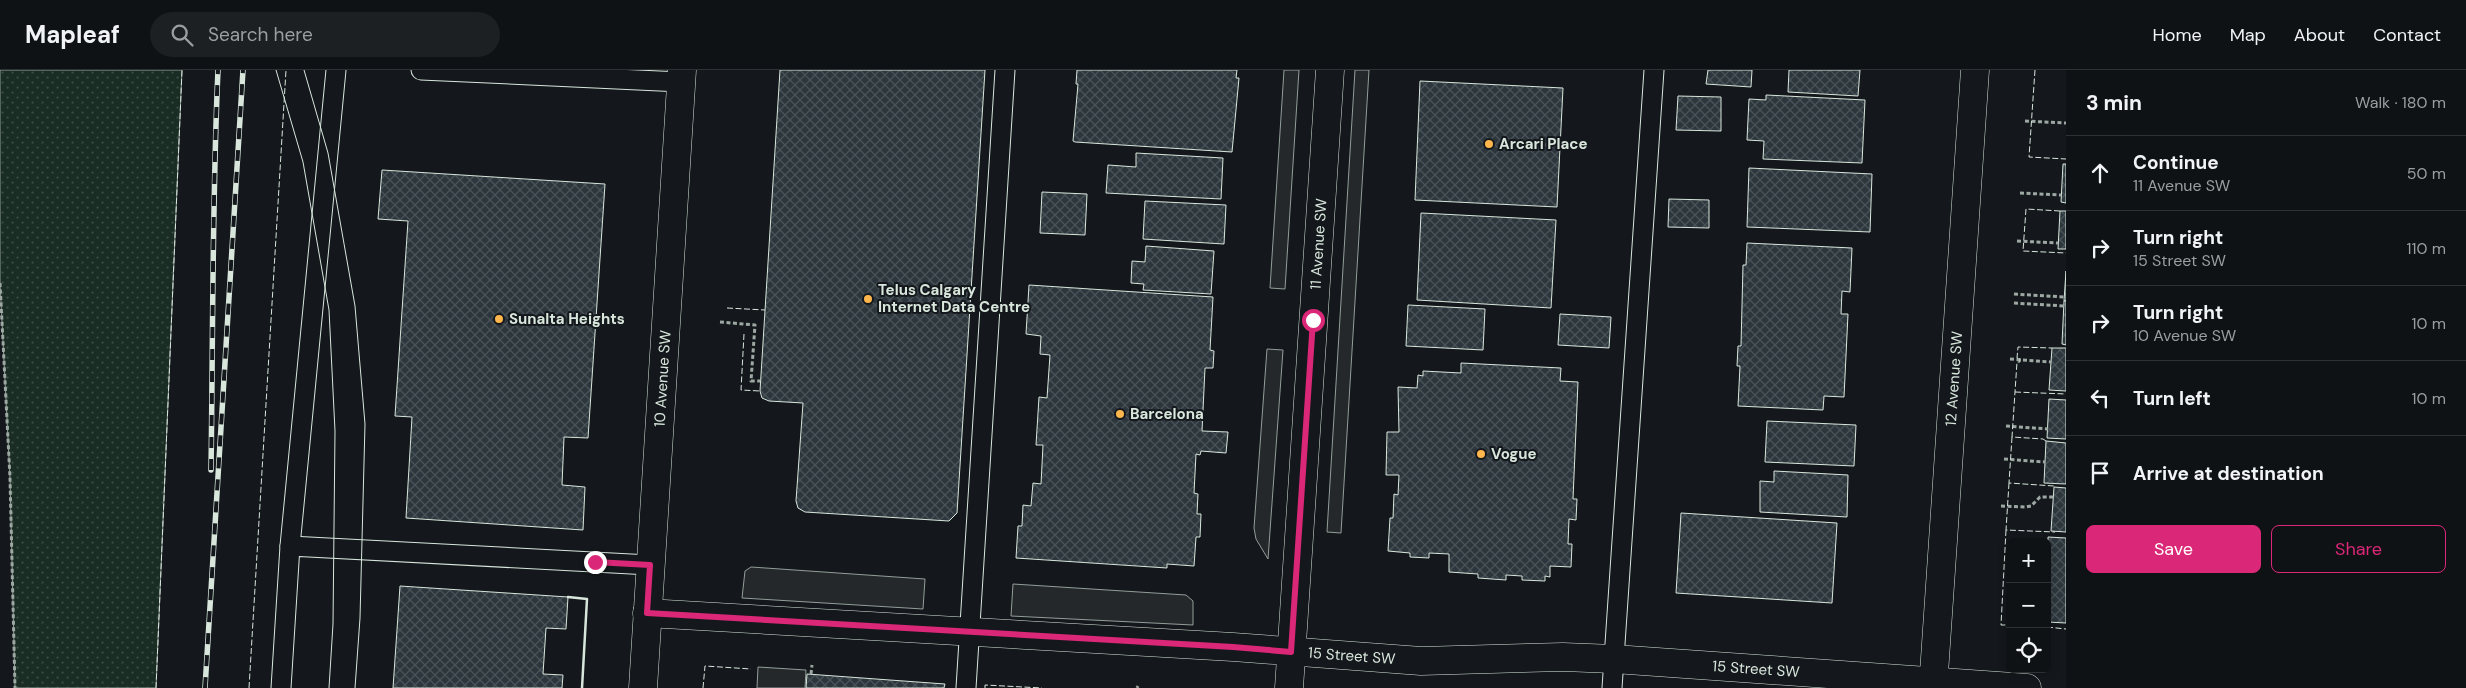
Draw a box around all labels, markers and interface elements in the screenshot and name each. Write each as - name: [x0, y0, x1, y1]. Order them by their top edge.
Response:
- search box: [150, 12, 500, 57]
- text: Mapleaf: [25, 19, 120, 50]
- icon: search: [168, 21, 196, 49]
- text: Search here: [208, 22, 313, 47]
- text: Home: [2152, 23, 2202, 47]
- text: Map: [2230, 23, 2266, 47]
- text: About: [2294, 23, 2345, 47]
- text: Contact: [2373, 23, 2441, 47]
- text: 3 min: [2086, 89, 2142, 117]
- text: Walk · 180 m: [2355, 92, 2446, 113]
- place label: Arcari Place: [1499, 134, 1587, 154]
- marker: Arcari Place: [1483, 138, 1495, 150]
- text: Continue: [2133, 150, 2219, 175]
- icon: ahead: [2086, 159, 2114, 187]
- text: 50 m: [2407, 163, 2446, 184]
- text: 11 Avenue SW: [2133, 175, 2230, 196]
- street label: 11 Avenue SW: [1305, 197, 1331, 290]
- text: Turn right: [2133, 225, 2223, 250]
- icon: right: [2086, 234, 2114, 262]
- text: 110 m: [2407, 238, 2446, 259]
- text: 15 Street SW: [2133, 250, 2226, 271]
- place label: Telus Calgary Internet Data Centre: [878, 280, 1030, 317]
- marker: Telus Calgary Internet Data Centre: [862, 293, 874, 305]
- text: Turn right: [2133, 300, 2223, 325]
- place label: Sunalta Heights: [509, 309, 625, 329]
- route start: [1302, 309, 1325, 332]
- icon: right: [2086, 309, 2114, 337]
- marker: Sunalta Heights: [493, 313, 505, 325]
- text: 10 m: [2412, 313, 2446, 334]
- text: 10 Avenue SW: [2133, 325, 2236, 346]
- street label: 10 Avenue SW: [649, 329, 676, 428]
- street label: 12 Avenue SW: [1941, 330, 1967, 427]
- icon: left: [2086, 384, 2114, 412]
- text: Turn left: [2133, 386, 2211, 411]
- text: 10 m: [2412, 388, 2446, 409]
- place label: Barcelona: [1130, 404, 1204, 424]
- marker: Barcelona: [1114, 408, 1126, 420]
- place label: Vogue: [1491, 444, 1537, 464]
- marker: Vogue: [1475, 448, 1487, 460]
- icon: arrive: [2086, 459, 2114, 487]
- text: Arrive at destination: [2133, 461, 2324, 486]
- button: Save: [2086, 525, 2261, 573]
- button: Share: [2271, 525, 2446, 573]
- map controls: [2006, 538, 2051, 673]
- button: +: [2006, 538, 2051, 583]
- route end: [584, 551, 607, 574]
- button: −: [2006, 583, 2051, 628]
- button: locate: [2006, 628, 2051, 673]
- street label: 15 Street SW: [1307, 643, 1396, 669]
- street label: 15 Street SW: [1712, 656, 1801, 682]

